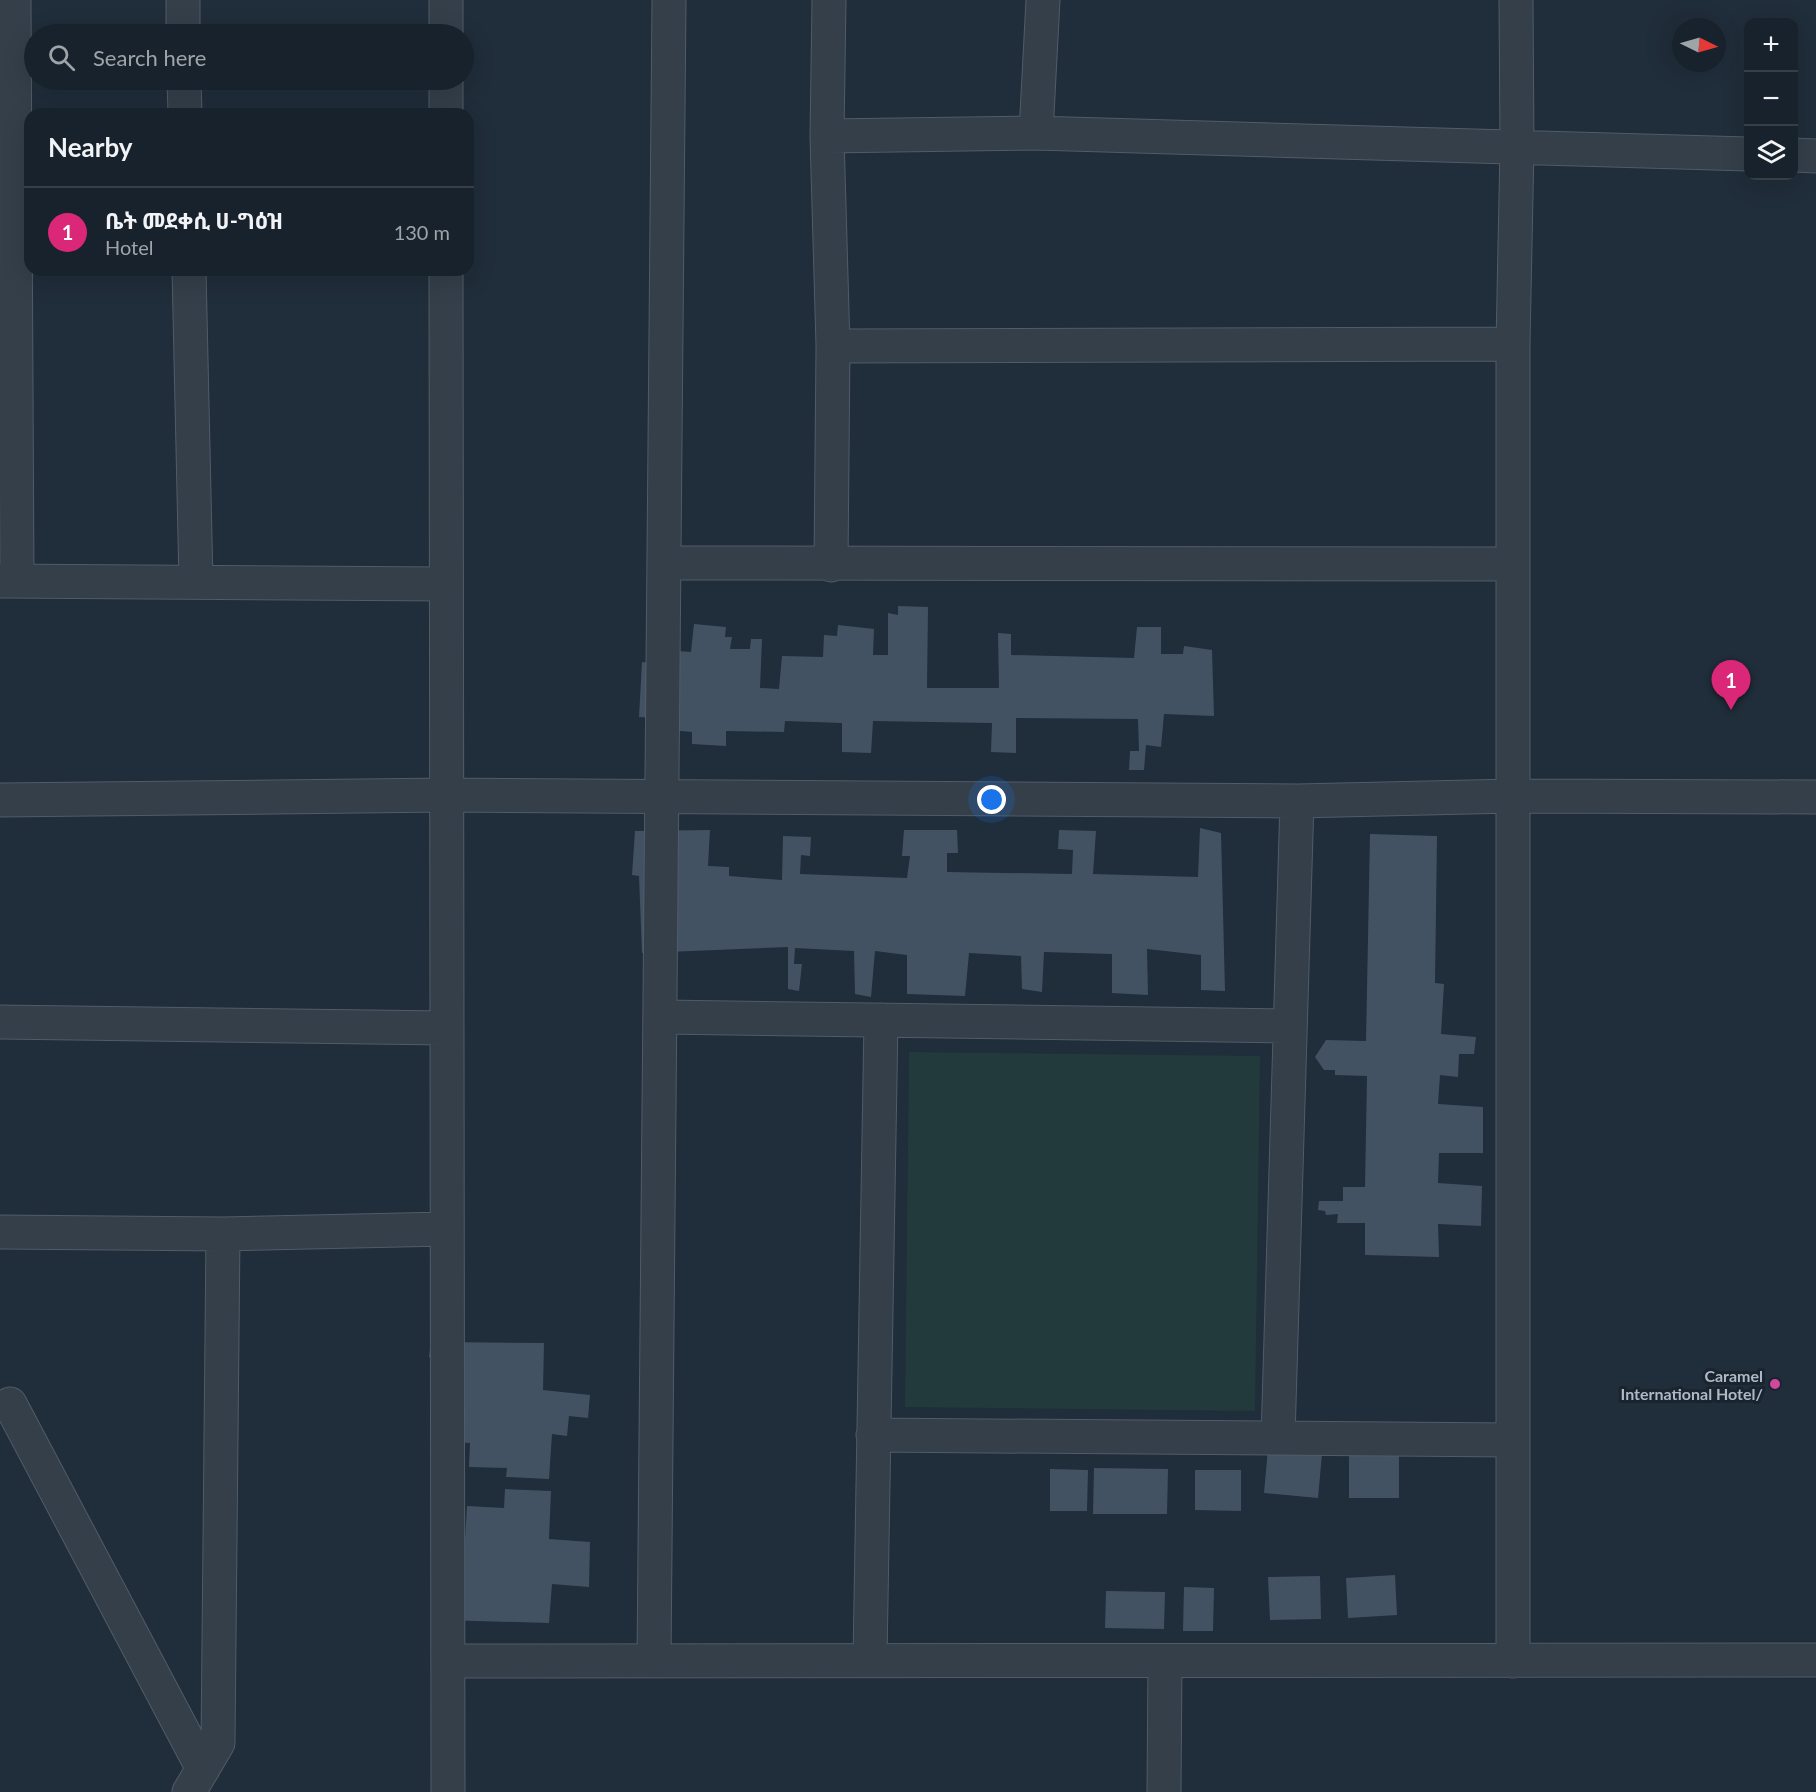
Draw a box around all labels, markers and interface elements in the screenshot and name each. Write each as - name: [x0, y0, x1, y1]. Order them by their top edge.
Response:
- north arrow: [1672, 18, 1726, 72]
- map controls: [1744, 18, 1798, 180]
- button: +: [1744, 18, 1798, 72]
- search box: [24, 24, 474, 90]
- icon: search: [45, 41, 78, 74]
- text: Search here: [93, 44, 206, 71]
- button: −: [1744, 72, 1798, 126]
- button: layers: [1744, 126, 1798, 180]
- text: Nearby: [48, 131, 133, 163]
- text: ቤት መደቀሲ ሀ-ግዕዝ: [105, 207, 283, 234]
- text: 1: [62, 220, 73, 244]
- text: 130 m: [394, 220, 450, 244]
- text: Hotel: [105, 235, 154, 259]
- pin: 1: [1712, 660, 1750, 710]
- your location: [977, 785, 1006, 814]
- place label: Caramel International Hotel/: [1621, 1366, 1763, 1403]
- marker: Caramel International Hotel/: [1768, 1377, 1782, 1391]

